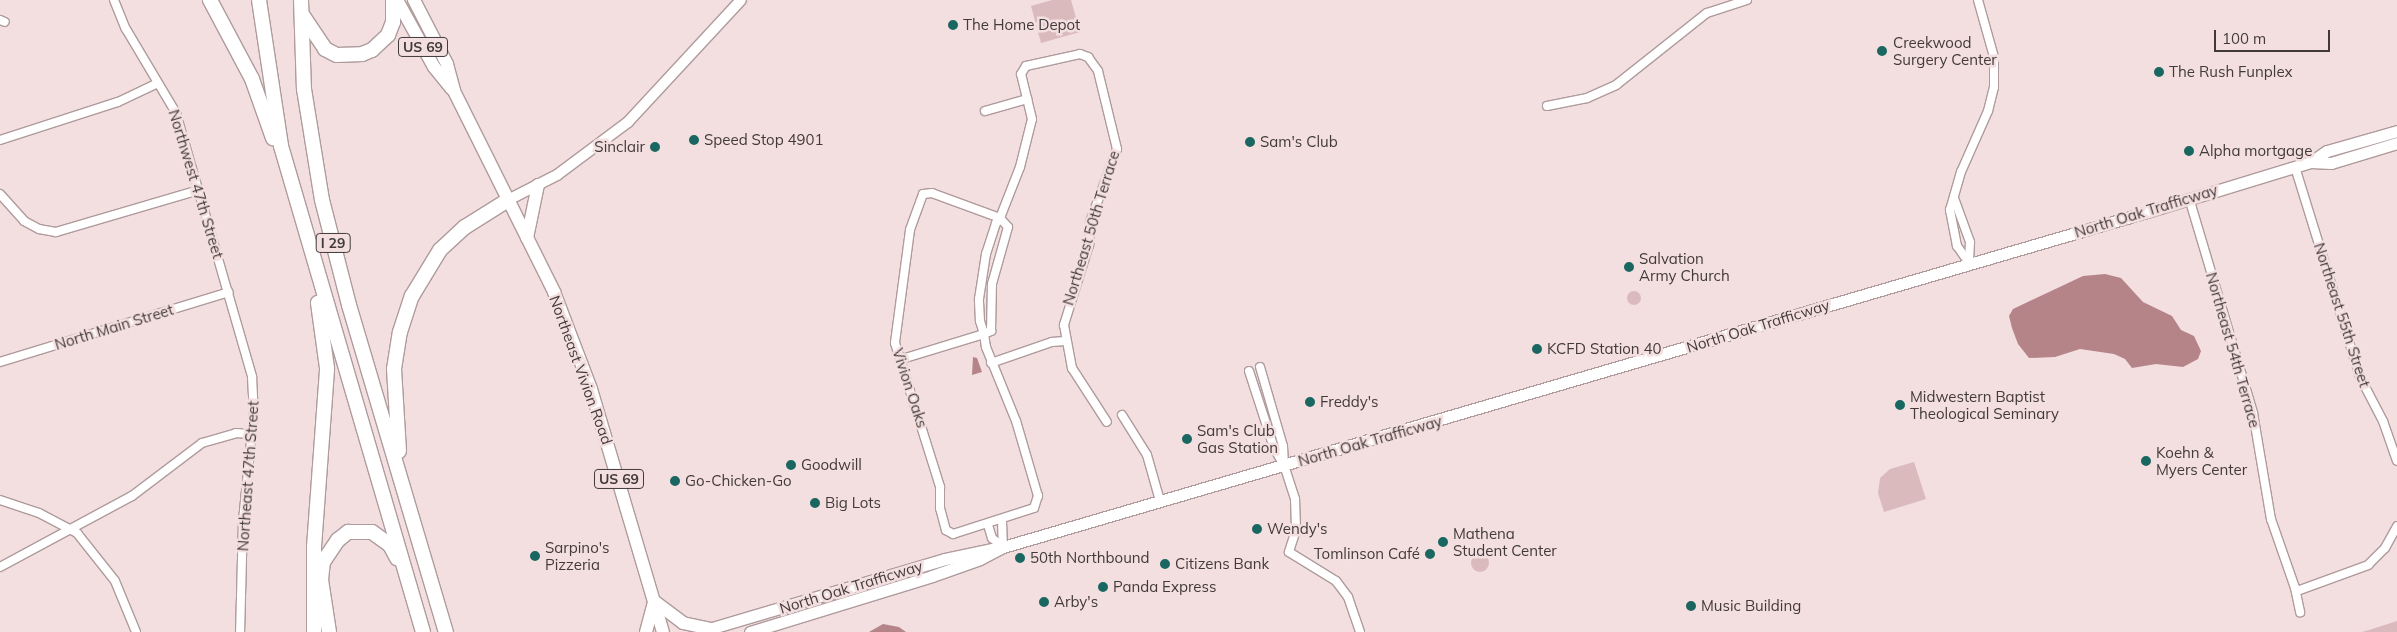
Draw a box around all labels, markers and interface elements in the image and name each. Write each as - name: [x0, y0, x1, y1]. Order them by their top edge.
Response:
- place label: The Home Depot: [963, 16, 1080, 34]
- marker: The Home Depot: [947, 19, 959, 31]
- scale bar: [2217, 20, 2333, 52]
- text: 100 m: [2222, 29, 2266, 48]
- place label: Creekwood Surgery Center: [1893, 33, 1997, 68]
- road number: US 69: [397, 36, 449, 58]
- marker: Creekwood Surgery Center: [1875, 44, 1889, 58]
- place label: The Rush Funplex: [2169, 63, 2293, 81]
- marker: The Rush Funplex: [2153, 66, 2165, 78]
- street label: Northwest 47th Street: [165, 107, 227, 261]
- place label: Speed Stop 4901: [704, 131, 824, 149]
- place label: Sam's Club: [1260, 133, 1338, 151]
- marker: Speed Stop 4901: [688, 134, 700, 146]
- marker: Sam's Club: [1244, 136, 1256, 148]
- place label: Sinclair: [594, 138, 645, 156]
- marker: Sinclair: [649, 141, 661, 153]
- place label: Alpha mortgage: [2199, 142, 2312, 160]
- marker: Alpha mortgage: [2183, 145, 2195, 157]
- street label: Northeast 50th Terrace: [1059, 149, 1123, 307]
- street label: North Oak Trafficway: [2072, 181, 2220, 241]
- road number: I 29: [316, 232, 350, 254]
- street label: Northeast 55th Street: [2310, 241, 2374, 389]
- place label: Salvation Army Church: [1639, 249, 1730, 284]
- marker: Salvation Army Church: [1623, 261, 1635, 273]
- street label: Northeast 54th Terrace: [2202, 270, 2264, 430]
- street label: Northeast Vivion Road: [546, 293, 616, 447]
- street label: North Oak Trafficway: [1684, 296, 1832, 356]
- street label: North Main Street: [52, 300, 176, 354]
- place label: KCFD Station 40: [1547, 340, 1662, 358]
- marker: KCFD Station 40: [1531, 343, 1543, 355]
- street label: Vivion Oaks: [889, 346, 931, 430]
- place label: Midwestern Baptist Theological Seminary: [1910, 387, 2059, 422]
- place label: Freddy's: [1320, 393, 1379, 411]
- marker: Freddy's: [1304, 396, 1316, 408]
- marker: Midwestern Baptist Theological Seminary: [1894, 399, 1906, 411]
- street label: Northeast 47th Street: [234, 400, 262, 552]
- street label: North Oak Trafficway: [1296, 412, 1444, 470]
- place label: Sam's Club Gas Station: [1197, 421, 1278, 456]
- marker: Sam's Club Gas Station: [1181, 433, 1193, 445]
- place label: Koehn & Myers Center: [2156, 443, 2247, 478]
- marker: Koehn & Myers Center: [2140, 455, 2152, 467]
- place label: Goodwill: [801, 456, 862, 474]
- marker: Goodwill: [785, 459, 797, 471]
- road number: US 69: [593, 468, 645, 490]
- place label: Go-Chicken-Go: [685, 472, 792, 490]
- marker: Go-Chicken-Go: [669, 475, 681, 487]
- place label: Big Lots: [825, 494, 881, 512]
- marker: Big Lots: [809, 497, 821, 509]
- place label: Wendy's: [1267, 520, 1327, 538]
- marker: Wendy's: [1251, 523, 1263, 535]
- place label: Mathena Student Center: [1453, 524, 1557, 559]
- marker: Mathena Student Center: [1437, 536, 1449, 548]
- place label: Sarpino's Pizzeria: [545, 538, 609, 573]
- place label: Tomlinson Café: [1314, 545, 1420, 563]
- marker: Tomlinson Café: [1424, 548, 1436, 560]
- place label: 50th Northbound: [1030, 549, 1150, 567]
- marker: Sarpino's Pizzeria: [529, 550, 541, 562]
- marker: 50th Northbound: [1014, 552, 1026, 564]
- place label: Citizens Bank: [1175, 555, 1269, 573]
- street label: North Oak Trafficway: [777, 557, 925, 617]
- marker: Citizens Bank: [1159, 558, 1171, 570]
- place label: Panda Express: [1113, 578, 1216, 596]
- marker: Panda Express: [1097, 581, 1109, 593]
- place label: Arby's: [1054, 593, 1098, 611]
- marker: Arby's: [1038, 596, 1050, 608]
- place label: Music Building: [1701, 597, 1801, 615]
- marker: Music Building: [1685, 600, 1697, 612]

